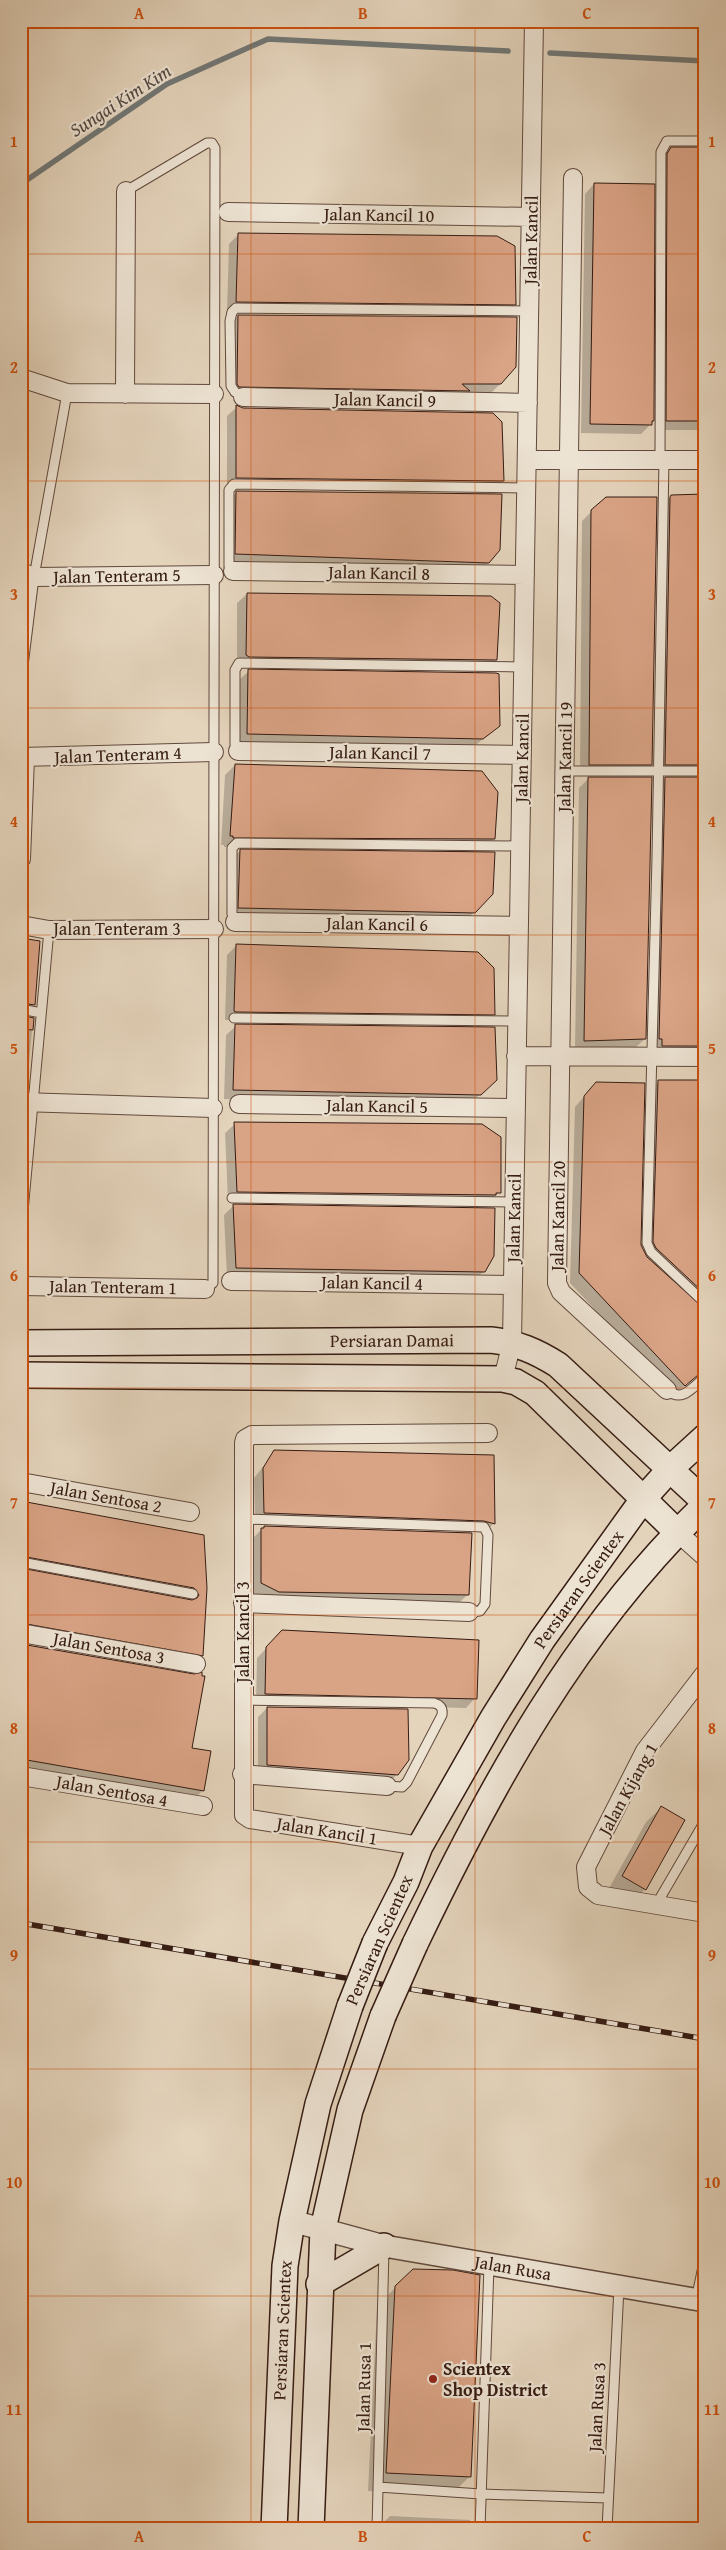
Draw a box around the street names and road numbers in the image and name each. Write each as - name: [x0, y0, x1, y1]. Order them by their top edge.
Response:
- street label: Jalan Kancil: [516, 195, 545, 287]
- street label: Jalan Kancil 10: [322, 200, 435, 229]
- street label: Jalan Kancil 9: [332, 385, 436, 414]
- street label: Jalan Kancil 8: [326, 558, 430, 587]
- street label: Jalan Tenteram 5: [51, 561, 181, 590]
- street label: Jalan Kancil 19: [550, 702, 579, 814]
- street label: Jalan Kancil: [507, 713, 536, 805]
- street label: Jalan Kancil 7: [327, 738, 431, 767]
- street label: Jalan Tenteram 4: [52, 739, 182, 770]
- street label: Jalan Kancil 6: [324, 909, 428, 938]
- street label: Jalan Tenteram 3: [51, 915, 181, 942]
- street label: Jalan Kancil 5: [324, 1091, 428, 1120]
- street label: Jalan Kancil 20: [543, 1160, 572, 1273]
- street label: Jalan Kancil: [499, 1173, 528, 1265]
- street label: Jalan Kancil 4: [319, 1268, 423, 1297]
- street label: Jalan Tenteram 1: [47, 1272, 177, 1301]
- street label: Persiaran Damai: [330, 1326, 454, 1354]
- street label: Jalan Sentosa 2: [46, 1473, 164, 1520]
- street label: Persiaran Scientex: [526, 1523, 630, 1653]
- street label: Jalan Kancil 3: [229, 1581, 256, 1685]
- street label: Jalan Sentosa 3: [49, 1624, 167, 1671]
- street label: Jalan Kijang 1: [590, 1737, 664, 1842]
- street label: Jalan Sentosa 4: [52, 1767, 170, 1814]
- street label: Jalan Kancil 1: [273, 1809, 379, 1852]
- street label: Persiaran Scientex: [338, 1870, 420, 2009]
- street label: Jalan Rusa: [470, 2247, 554, 2288]
- street label: Persiaran Scientex: [265, 2257, 299, 2401]
- street label: Jalan Rusa 1: [349, 2342, 378, 2434]
- street label: Jalan Rusa 3: [581, 2361, 612, 2455]

